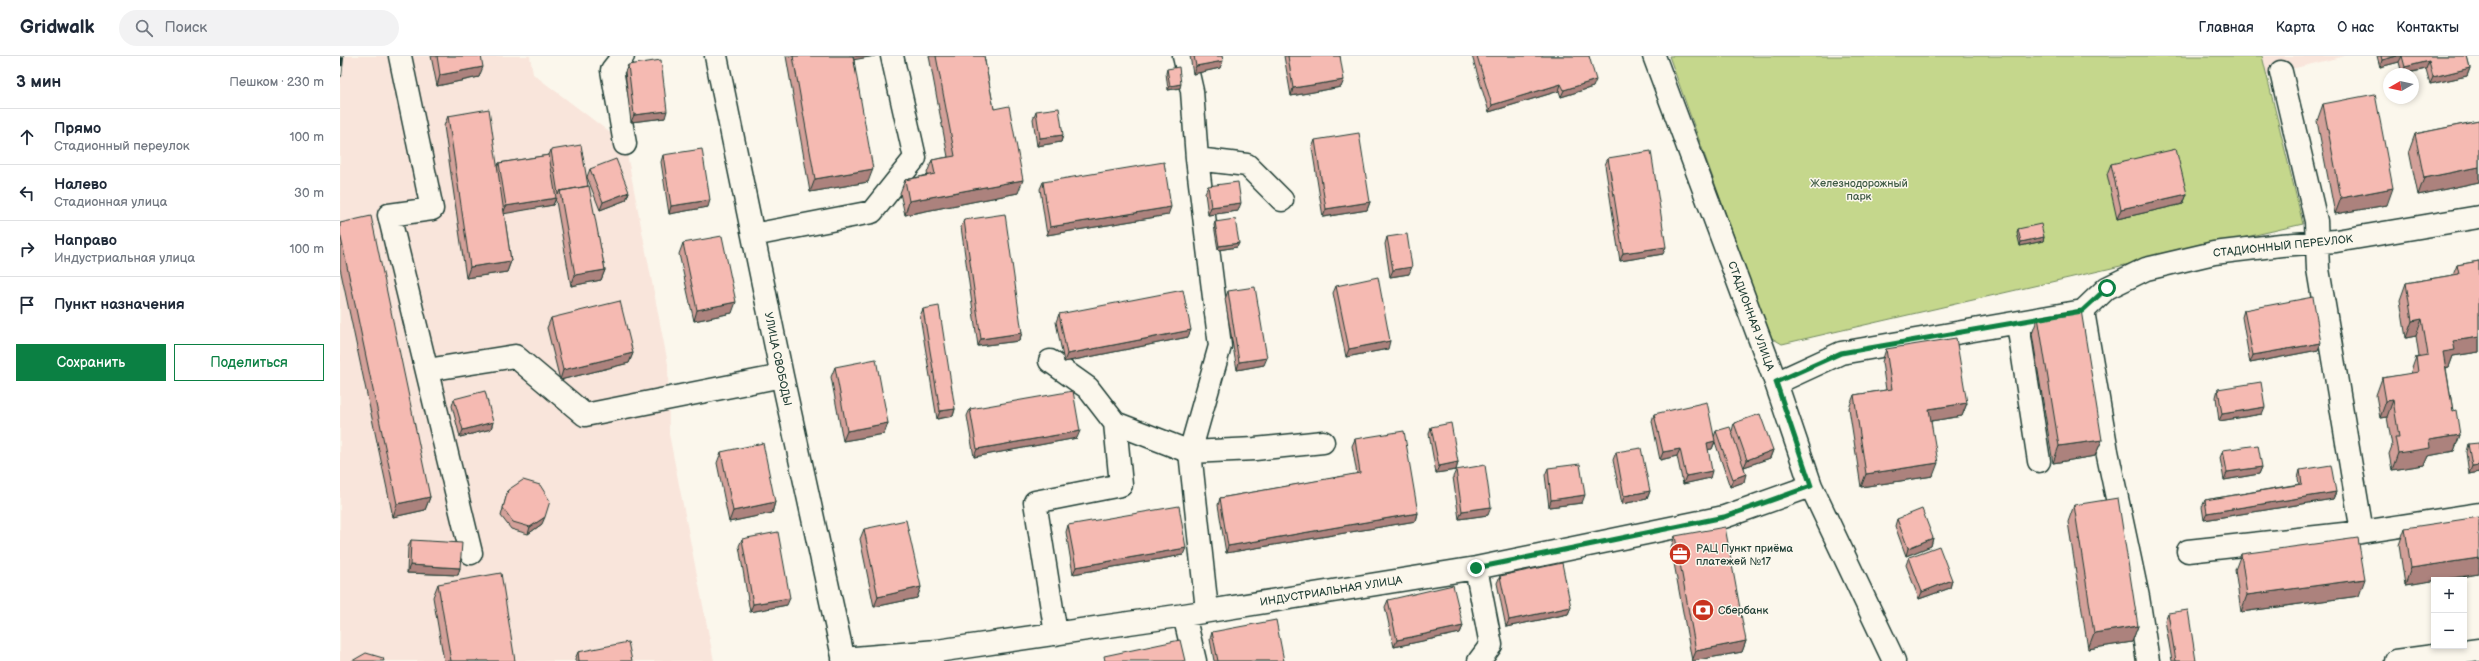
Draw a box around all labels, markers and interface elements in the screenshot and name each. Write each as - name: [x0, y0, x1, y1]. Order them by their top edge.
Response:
- search box: [119, 10, 399, 46]
- text: Gridwalk: [20, 16, 95, 39]
- icon: search: [133, 17, 155, 39]
- text: Поиск: [165, 18, 207, 37]
- text: Главная: [2199, 19, 2254, 36]
- text: Карта: [2276, 19, 2315, 36]
- text: О нас: [2337, 19, 2374, 36]
- text: Контакты: [2396, 19, 2459, 36]
- north arrow: [2383, 68, 2419, 104]
- text: 3 мин: [16, 72, 61, 92]
- text: Пешком · 230 m: [229, 74, 324, 90]
- text: Прямо: [54, 119, 101, 138]
- icon: ahead: [16, 126, 38, 148]
- text: 100 m: [289, 129, 324, 145]
- text: Стадионный переулок: [54, 138, 190, 154]
- text: Налево: [54, 175, 107, 194]
- park label: Железнодорожный парк: [1810, 177, 1908, 203]
- icon: left: [16, 182, 38, 204]
- text: 30 m: [294, 185, 324, 201]
- text: Стадионная улица: [54, 194, 167, 210]
- text: Направо: [54, 231, 117, 250]
- street label: СТАДИОННЫЙ ПЕРЕУЛОК: [2213, 232, 2354, 260]
- icon: right: [16, 238, 38, 260]
- text: 100 m: [289, 241, 324, 257]
- text: Индустриальная улица: [54, 250, 195, 266]
- street label: СТАДИОННАЯ УЛИЦА: [1725, 260, 1777, 373]
- route start: [2098, 279, 2116, 297]
- icon: arrive: [16, 294, 38, 316]
- text: Пункт назначения: [54, 295, 185, 314]
- street label: УЛИЦА СВОБОДЫ: [762, 311, 794, 407]
- button: Сохранить: [16, 344, 166, 381]
- button: Поделиться: [174, 344, 324, 381]
- office icon: РАЦ Пункт приёма платежей №17: [1667, 541, 1693, 567]
- place label: РАЦ Пункт приёма платежей №17: [1696, 542, 1793, 568]
- route end: [1467, 559, 1485, 577]
- street label: ИНДУСТРИАЛЬНАЯ УЛИЦА: [1259, 573, 1403, 609]
- map controls: [2431, 577, 2467, 649]
- button: +: [2431, 577, 2467, 613]
- bank icon: Сбербанк: [1690, 597, 1716, 623]
- place label: Сбербанк: [1718, 604, 1769, 617]
- button: −: [2431, 613, 2467, 649]

